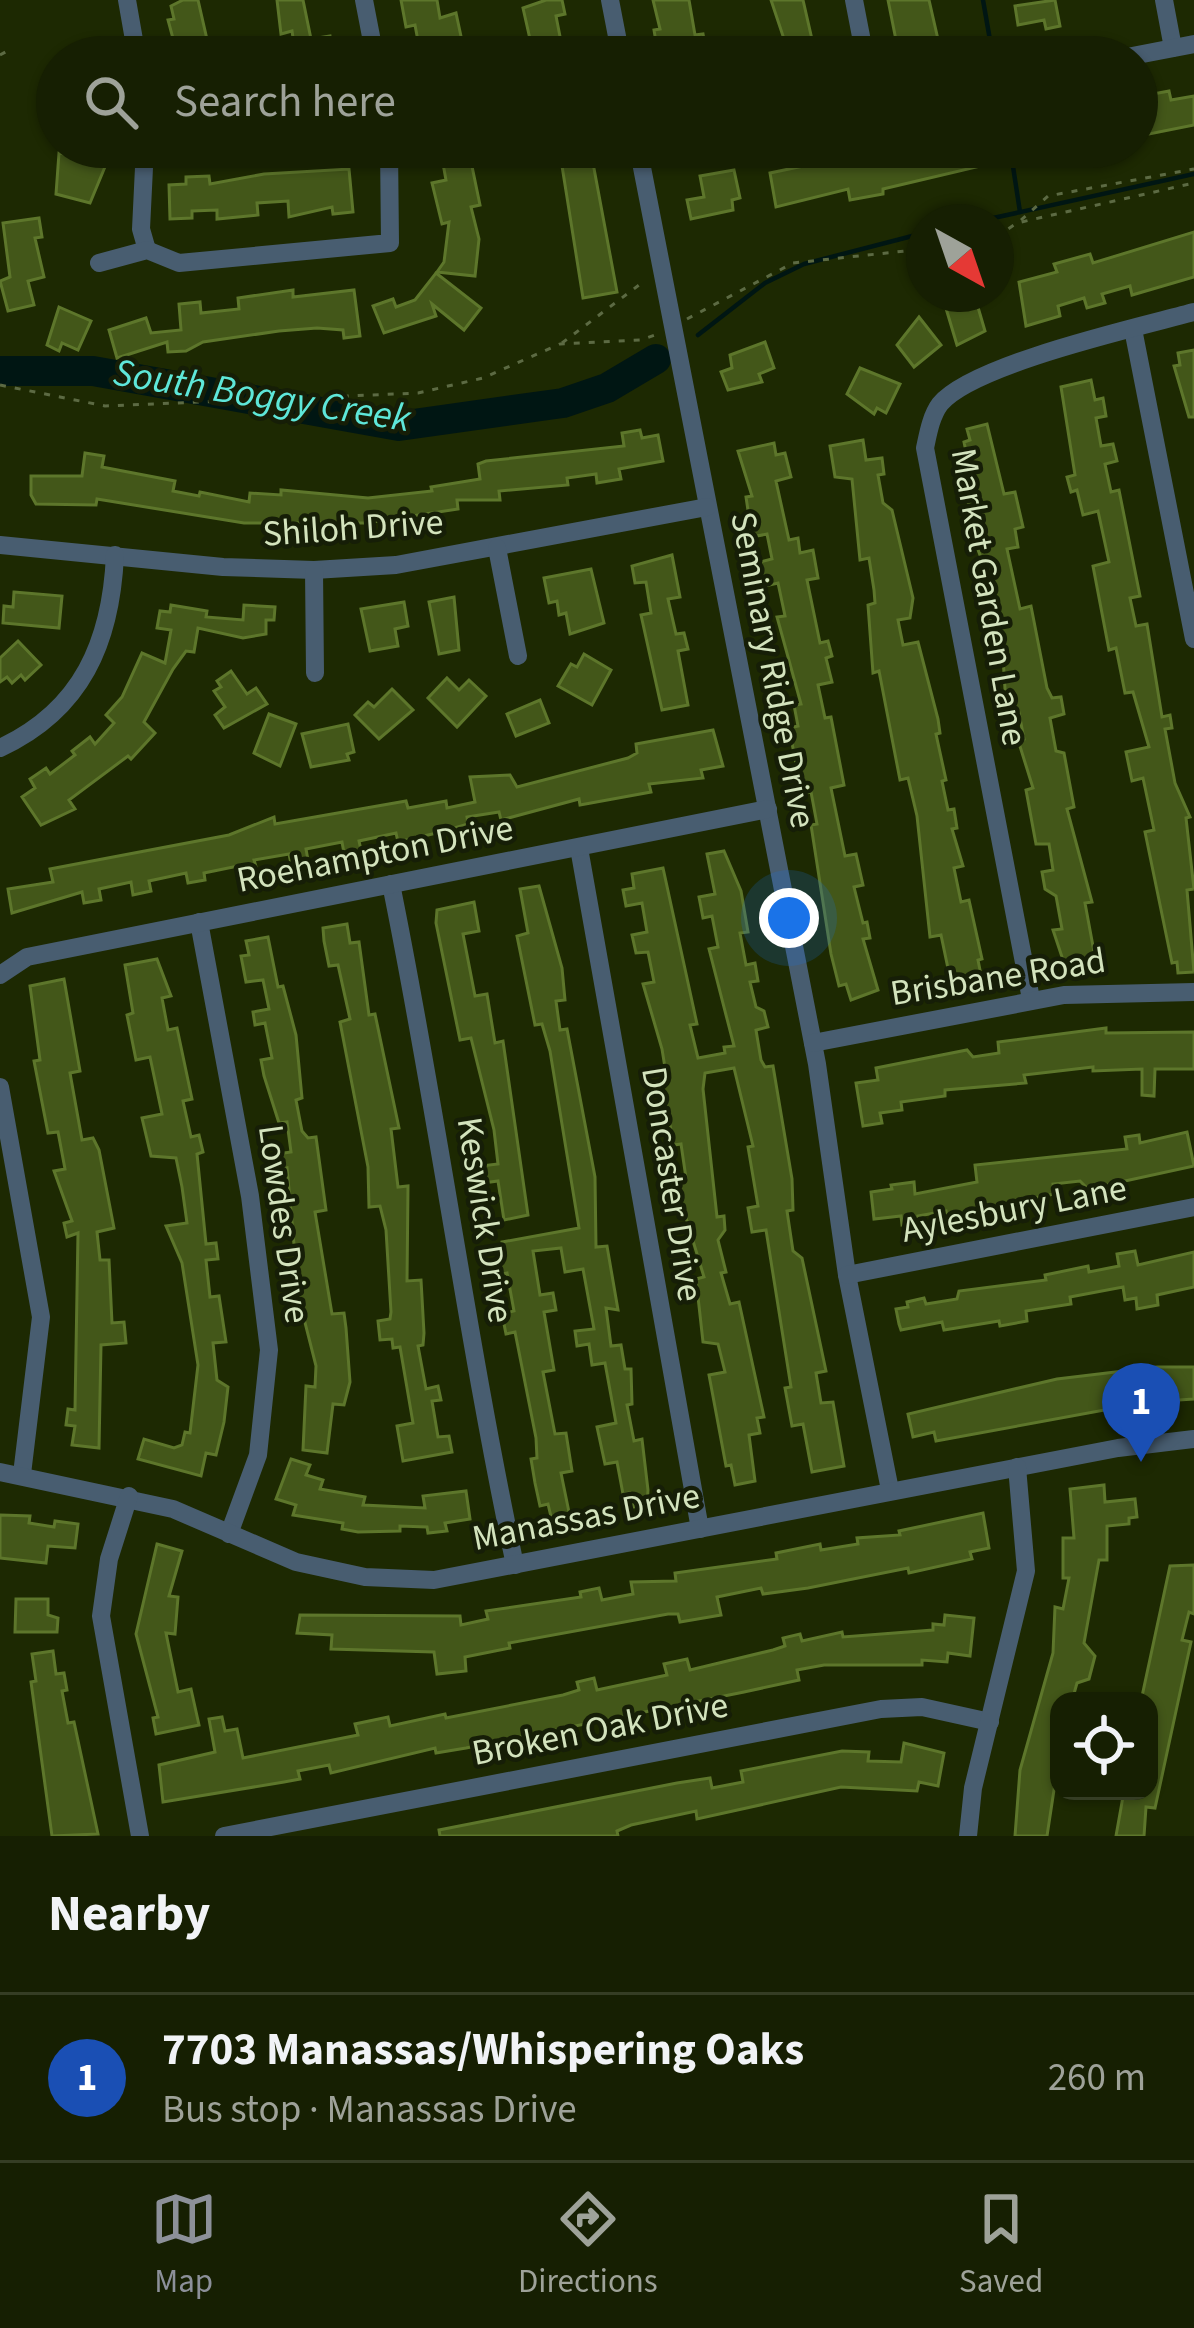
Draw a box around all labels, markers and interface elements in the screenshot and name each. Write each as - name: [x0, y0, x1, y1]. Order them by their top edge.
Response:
- search box: [36, 36, 1158, 168]
- icon: search: [78, 69, 144, 135]
- text: Search here: [174, 70, 396, 134]
- north arrow: [906, 204, 1014, 312]
- water label: South Boggy Creek: [109, 345, 416, 447]
- street label: Market Garden Lane: [938, 444, 1040, 750]
- street label: Shiloh Drive: [261, 496, 445, 560]
- street label: Seminary Ridge Drive: [717, 508, 829, 832]
- street label: Roehampton Drive: [232, 802, 518, 906]
- your location: [759, 888, 819, 948]
- street label: Brisbane Road: [887, 935, 1109, 1019]
- street label: Doncaster Drive: [628, 1063, 716, 1305]
- street label: Keswick Drive: [444, 1113, 526, 1327]
- street label: Lowdes Drive: [245, 1121, 323, 1327]
- street label: Aylesbury Lane: [897, 1162, 1131, 1256]
- pin: 1: [1102, 1363, 1180, 1462]
- street label: Manassas Drive: [468, 1470, 704, 1564]
- street label: Broken Oak Drive: [468, 1679, 732, 1779]
- map controls: [1050, 1692, 1158, 1800]
- button: locate: [1050, 1692, 1158, 1800]
- text: Nearby: [48, 1878, 210, 1950]
- text: 7703 Manassas/Whispering Oaks: [162, 2018, 804, 2082]
- text: 1: [77, 2050, 97, 2106]
- text: 260 m: [1048, 2050, 1146, 2106]
- text: Bus stop · Manassas Drive: [162, 2082, 577, 2138]
- tab: Map: [151, 2186, 217, 2305]
- tab: Directions: [518, 2186, 658, 2305]
- tab: Saved: [959, 2186, 1043, 2305]

